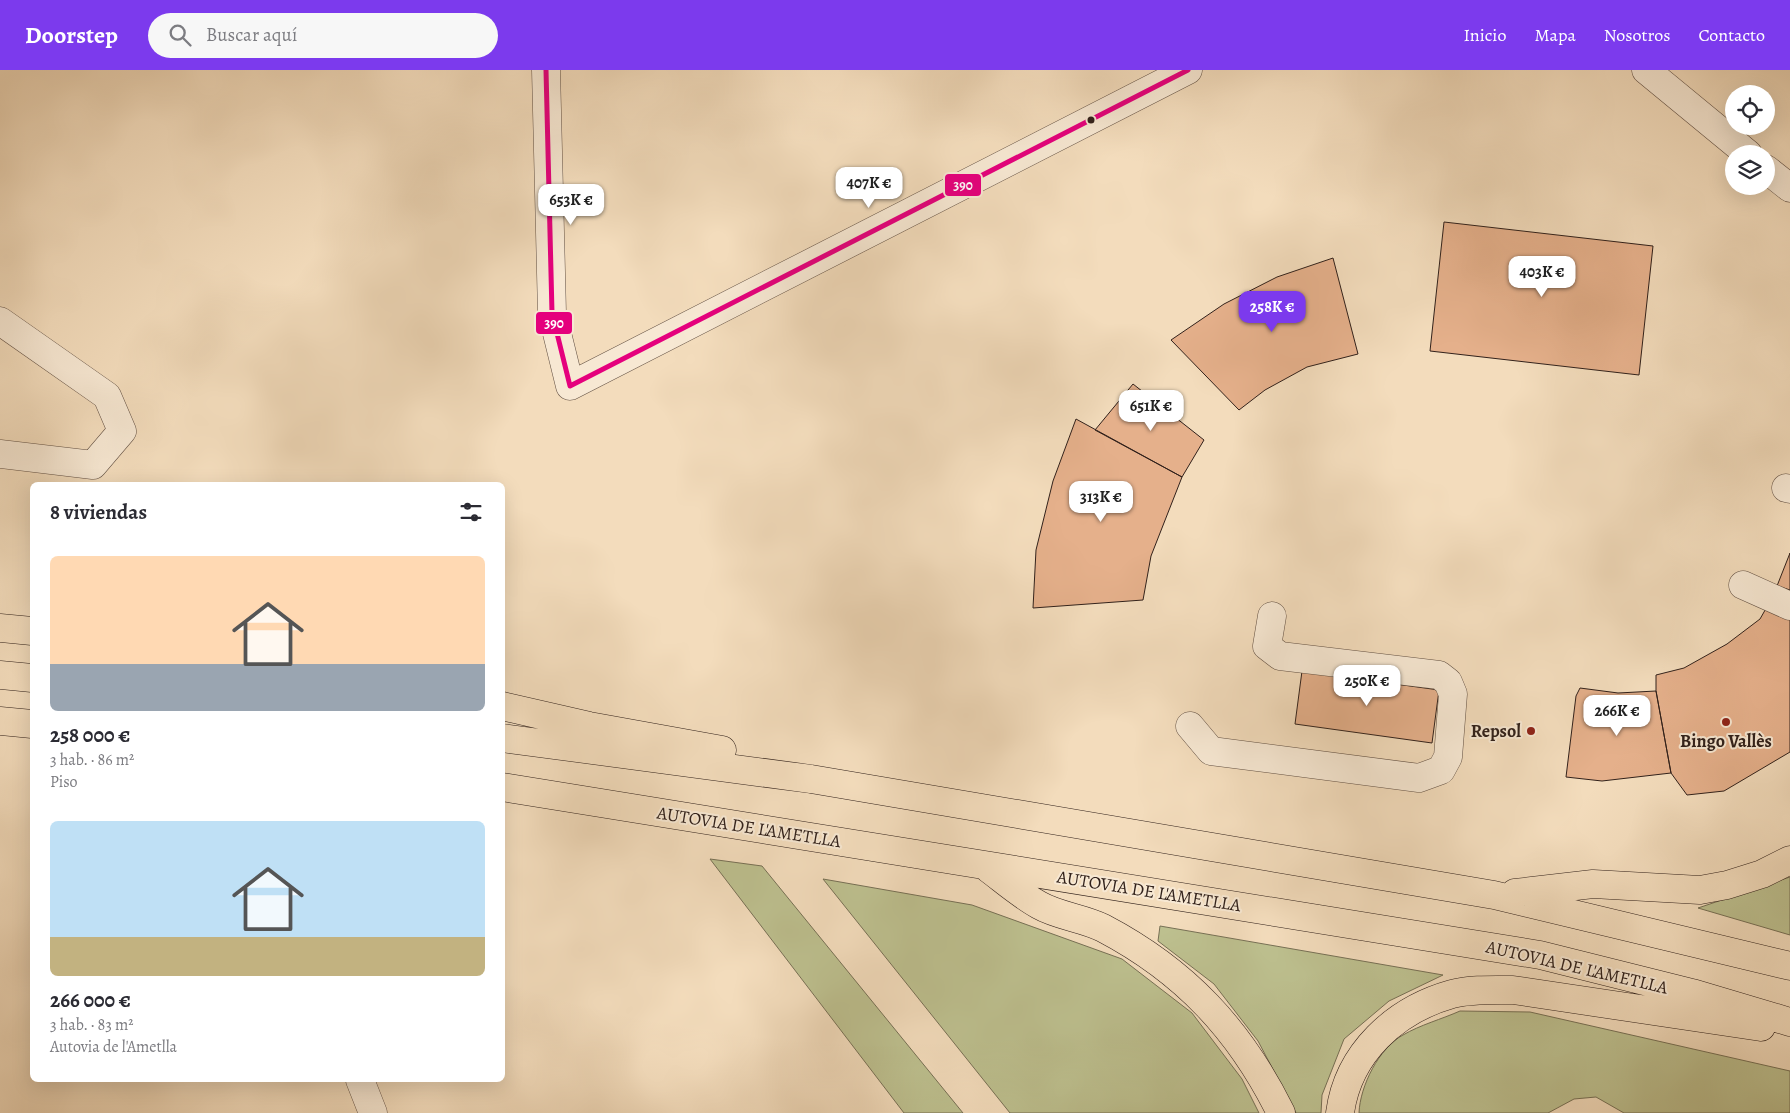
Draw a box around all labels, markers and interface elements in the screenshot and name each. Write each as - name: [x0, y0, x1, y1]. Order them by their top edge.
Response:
- search box: [148, 13, 498, 58]
- text: Doorstep: [25, 19, 118, 51]
- icon: search: [166, 21, 194, 49]
- text: Buscar aquí: [206, 22, 297, 48]
- text: Inicio: [1463, 23, 1506, 47]
- text: Mapa: [1534, 23, 1576, 47]
- text: Nosotros: [1604, 23, 1670, 47]
- text: Contacto: [1698, 23, 1765, 47]
- map controls: [1725, 85, 1775, 195]
- button: locate: [1725, 85, 1775, 135]
- unlabelled marker: [1086, 115, 1096, 125]
- button: layers: [1725, 145, 1775, 195]
- pin: 407K €: [828, 166, 910, 209]
- text: 407K €: [847, 172, 891, 194]
- line badge: 390: [944, 173, 982, 197]
- text: 390: [953, 176, 973, 195]
- pin: 653K €: [530, 184, 612, 226]
- text: 653K €: [549, 189, 593, 211]
- pin: 403K €: [1501, 256, 1583, 298]
- text: 403K €: [1520, 261, 1564, 283]
- pin: 258K €: [1231, 290, 1313, 333]
- text: 258K €: [1250, 296, 1294, 318]
- line badge: 390: [535, 311, 573, 335]
- text: 390: [544, 314, 564, 333]
- pin: 651K €: [1110, 390, 1192, 432]
- text: 651K €: [1130, 395, 1172, 417]
- pin: 313K €: [1060, 480, 1142, 523]
- text: 313K €: [1080, 486, 1122, 508]
- text: 8 viviendas: [50, 498, 147, 526]
- icon: filters: [457, 498, 485, 526]
- icon: home: [223, 589, 313, 679]
- pin: 250K €: [1326, 664, 1408, 707]
- text: 250K €: [1344, 670, 1390, 692]
- pin: 266K €: [1576, 694, 1658, 737]
- text: 266K €: [1594, 700, 1640, 722]
- marker: Bingo Vallès: [1720, 716, 1732, 728]
- place label: Repsol: [1471, 719, 1521, 743]
- text: 258 000 €: [50, 721, 130, 749]
- marker: Repsol: [1525, 725, 1537, 737]
- place label: Bingo Vallès: [1680, 729, 1772, 753]
- text: 3 hab. · 86 m²: [50, 749, 134, 771]
- text: Piso: [50, 771, 78, 793]
- street label: AUTOVIA DE L'AMETLLA: [654, 800, 843, 853]
- icon: home: [223, 854, 313, 944]
- street label: AUTOVIA DE L'AMETLLA: [1054, 864, 1243, 917]
- street label: AUTOVIA DE L'AMETLLA: [1483, 934, 1671, 1000]
- text: 266 000 €: [50, 986, 131, 1014]
- text: 3 hab. · 83 m²: [50, 1014, 134, 1036]
- text: Autovia de l'Ametlla: [50, 1036, 177, 1058]

